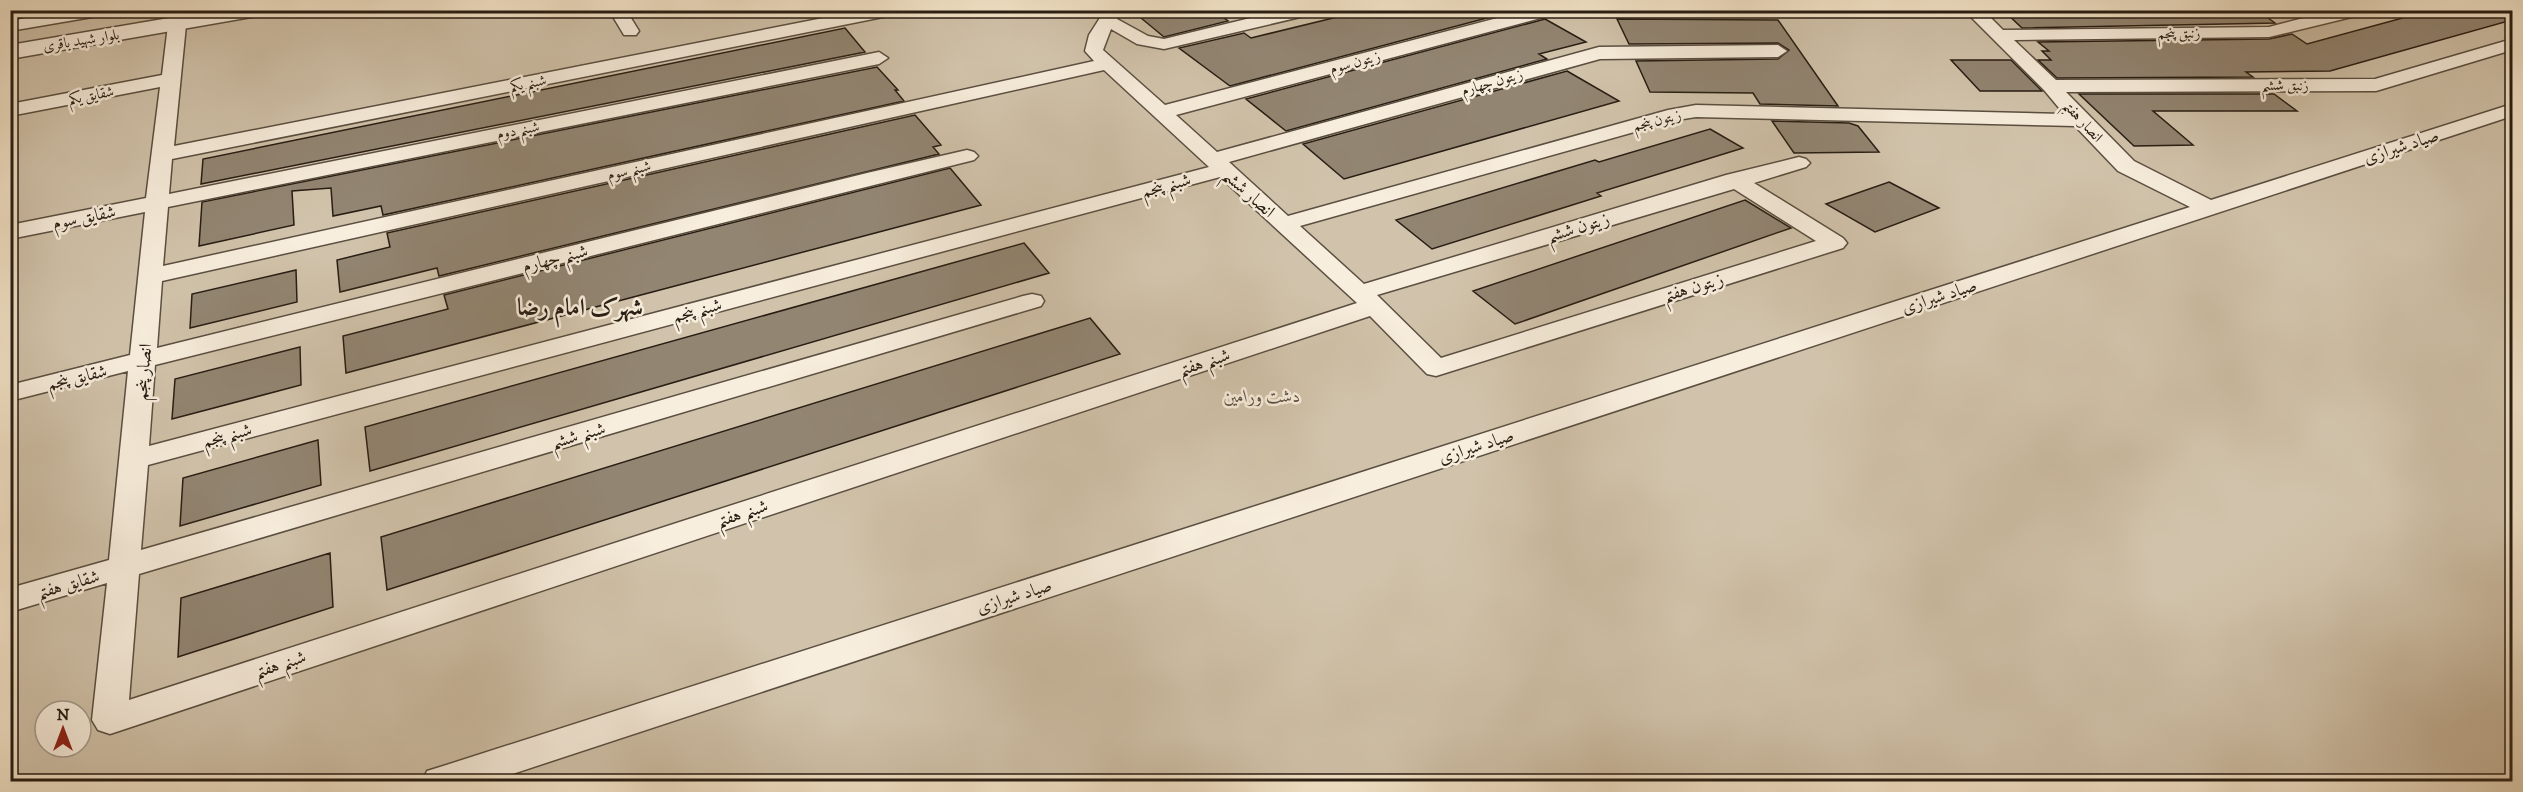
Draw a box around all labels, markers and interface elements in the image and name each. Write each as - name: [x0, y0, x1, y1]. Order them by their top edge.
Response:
- street label: زنبق پنجم: [2157, 24, 2201, 47]
- street label: بلوار شهید باقری: [41, 25, 121, 56]
- street label: زیتون سوم: [1328, 47, 1383, 81]
- street label: زیتون چهارم: [1459, 65, 1526, 103]
- street label: شبنم یکم: [508, 71, 549, 101]
- street label: زنبق ششم: [2261, 76, 2309, 100]
- street label: شقایق یکم: [67, 82, 116, 113]
- street label: انصار هفتم: [2055, 96, 2107, 150]
- street label: زیتون پنجم: [1631, 105, 1684, 140]
- street label: شبنم دوم: [495, 117, 542, 149]
- street label: صیاد شیرازی: [2361, 124, 2442, 169]
- street label: شبنم سوم: [605, 156, 654, 190]
- street label: انصار ششم: [1214, 165, 1279, 227]
- street label: شبنم پنجم: [1139, 169, 1195, 209]
- street label: شقایق سوم: [51, 201, 118, 239]
- street label: زیتون ششم: [1544, 208, 1614, 254]
- street label: شبنم چهارم: [520, 240, 592, 284]
- street label: زیتون هفتم: [1660, 268, 1728, 313]
- street label: صیاد شیرازی: [1899, 274, 1980, 319]
- district label: شهرک امام رضا: [517, 293, 643, 328]
- street label: شبنم پنجم: [670, 294, 726, 334]
- street label: انصار پنجم: [131, 343, 162, 402]
- street label: شبنم هفتم: [1175, 344, 1235, 387]
- street label: شقایق پنجم: [45, 360, 111, 400]
- park label: دشت ورامین: [1223, 386, 1301, 408]
- street label: شبنم ششم: [548, 418, 610, 460]
- street label: شبنم پنجم: [200, 419, 256, 459]
- street label: صیاد شیرازی: [1436, 424, 1517, 469]
- street label: شبنم هفتم: [713, 495, 773, 538]
- street label: شقایق هفتم: [34, 566, 104, 610]
- street label: صیاد شیرازی: [974, 574, 1055, 619]
- street label: شبنم هفتم: [251, 646, 311, 689]
- north arrow: [33, 699, 93, 759]
- text: N: [56, 705, 70, 725]

